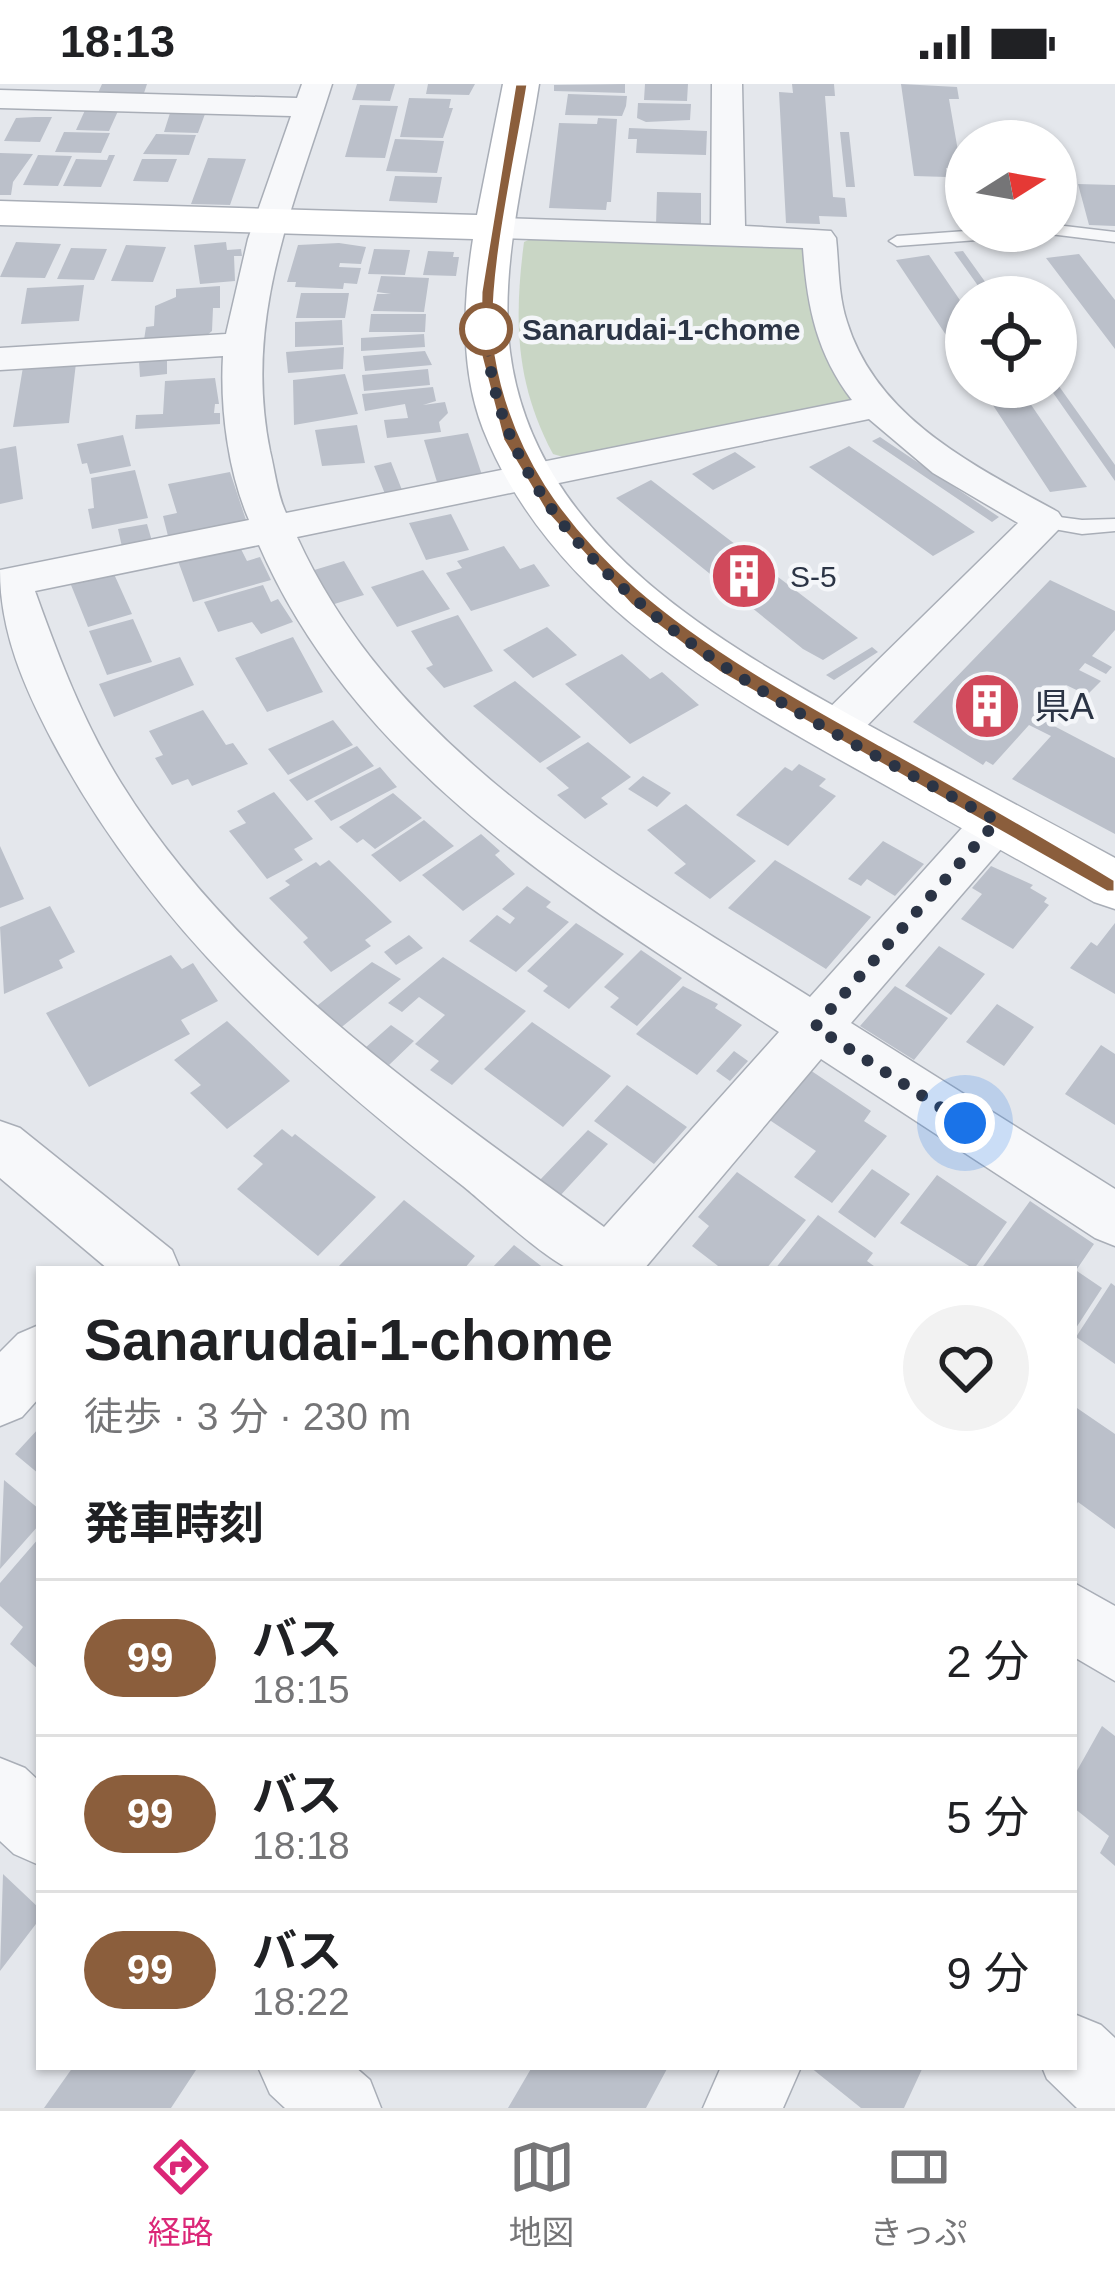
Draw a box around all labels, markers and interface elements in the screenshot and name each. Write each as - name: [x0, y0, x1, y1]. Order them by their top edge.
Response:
- text: 18:13: [60, 16, 175, 67]
- north arrow: [945, 120, 1077, 252]
- map controls: [945, 120, 1077, 408]
- button: locate: [945, 276, 1077, 408]
- marker: Sanarudai-1-chome: [461, 304, 511, 354]
- place label: Sanarudai-1-chome: [522, 313, 800, 346]
- building icon: S-5: [709, 541, 779, 611]
- place label: S-5: [790, 560, 837, 593]
- building icon: 県A: [952, 671, 1022, 741]
- place label: 県A: [1034, 686, 1094, 727]
- your location: [935, 1093, 995, 1153]
- button: heart: [903, 1305, 1029, 1431]
- text: Sanarudai-1-chome: [84, 1308, 613, 1372]
- text: 徒歩 · 3 分 · 230 m: [84, 1395, 411, 1438]
- text: 発車時刻: [84, 1498, 264, 1549]
- text: バス: [252, 1614, 342, 1665]
- text: 99: [127, 1634, 173, 1681]
- text: 2 分: [946, 1636, 1029, 1687]
- text: 18:15: [252, 1668, 350, 1711]
- text: バス: [252, 1770, 342, 1821]
- text: 99: [127, 1790, 173, 1837]
- text: 5 分: [946, 1792, 1029, 1843]
- text: 18:18: [252, 1824, 350, 1867]
- text: バス: [252, 1926, 342, 1977]
- text: 99: [127, 1946, 173, 1993]
- text: 9 分: [946, 1948, 1029, 1999]
- text: 18:22: [252, 1980, 350, 2023]
- tab: 経路: [148, 2134, 214, 2254]
- tab: 地図: [509, 2134, 575, 2254]
- tab: きっぷ: [870, 2134, 967, 2254]

